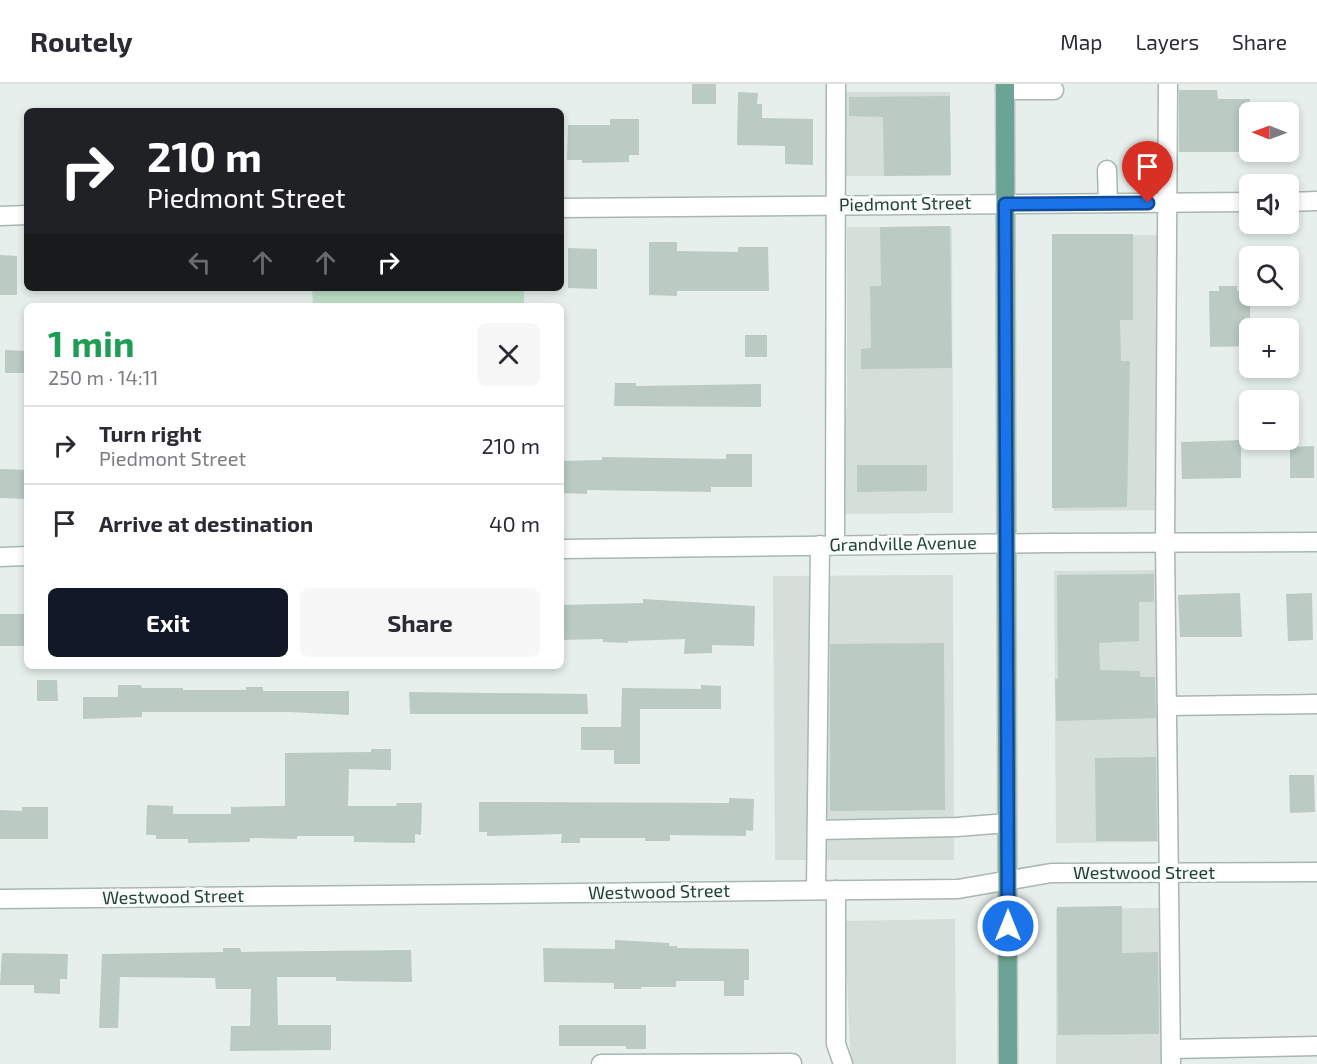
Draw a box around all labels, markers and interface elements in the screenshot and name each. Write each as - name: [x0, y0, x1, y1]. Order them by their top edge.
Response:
- text: Routely: [30, 24, 133, 58]
- text: Map: [1060, 29, 1102, 54]
- text: Layers: [1135, 29, 1199, 54]
- text: Share: [1232, 29, 1287, 54]
- north arrow: [1239, 102, 1299, 162]
- map controls: [1239, 102, 1299, 450]
- text: 210 m: [147, 130, 262, 180]
- icon: right: [48, 132, 126, 210]
- pin: [1122, 141, 1173, 203]
- icon: arrive: [1131, 150, 1164, 183]
- button: sound: [1239, 174, 1299, 234]
- text: Piedmont Street: [147, 181, 346, 213]
- street label: Piedmont Street: [839, 191, 972, 215]
- icon: left: [183, 246, 216, 279]
- icon: ahead: [246, 246, 279, 279]
- icon: ahead: [309, 246, 342, 279]
- icon: right: [372, 246, 405, 279]
- button: search: [1239, 246, 1299, 306]
- button: +: [1239, 318, 1299, 378]
- text: 1 min: [48, 321, 135, 364]
- button: close: [477, 323, 540, 386]
- text: 250 m · 14:11: [48, 365, 159, 389]
- button: −: [1239, 390, 1299, 450]
- text: Turn right: [99, 420, 201, 446]
- icon: right: [48, 429, 81, 462]
- text: 210 m: [481, 432, 540, 458]
- text: Piedmont Street: [99, 446, 246, 470]
- icon: arrive: [48, 507, 81, 540]
- text: Arrive at destination: [99, 510, 313, 536]
- text: 40 m: [489, 510, 540, 536]
- street label: Grandville Avenue: [829, 531, 977, 555]
- button: Exit: [48, 588, 288, 657]
- button: Share: [300, 588, 540, 657]
- street label: Westwood Street: [1073, 861, 1215, 883]
- street label: Westwood Street: [588, 879, 730, 903]
- street label: Westwood Street: [102, 884, 244, 908]
- position arrow: [976, 894, 1040, 958]

